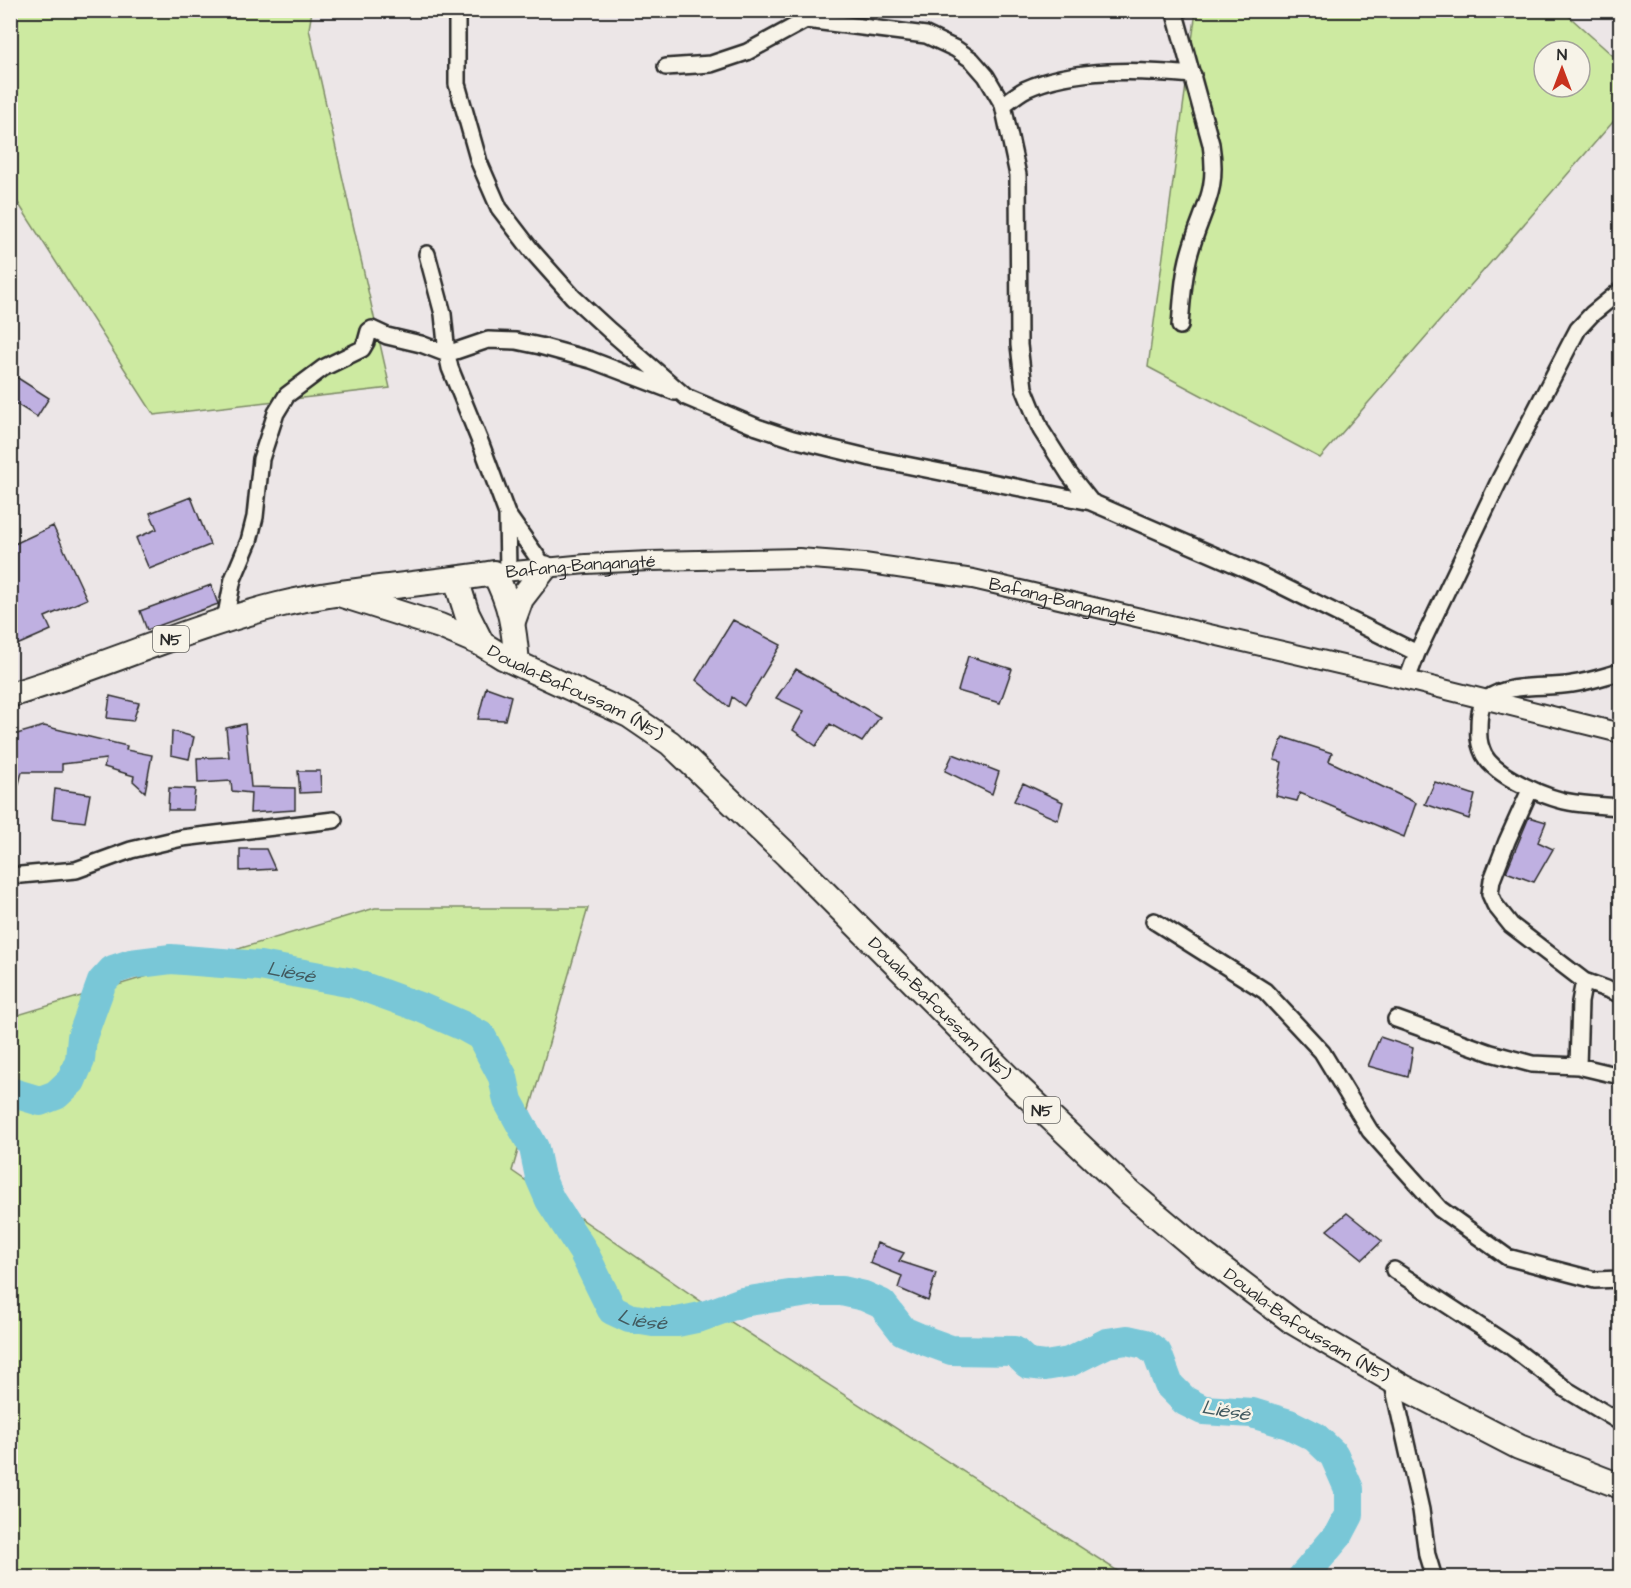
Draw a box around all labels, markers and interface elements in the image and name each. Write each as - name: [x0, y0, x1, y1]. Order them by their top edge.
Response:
- north arrow: [1532, 39, 1592, 99]
- text: N: [1557, 44, 1567, 66]
- street label: Bafang-Bangangté: [505, 549, 656, 585]
- street label: Bafang-Bangangté: [986, 571, 1139, 630]
- road number: N5: [153, 626, 189, 652]
- street label: Douala-Bafoussam (N5): [483, 638, 668, 748]
- street label: Douala-Bafoussam (N5): [862, 931, 1017, 1086]
- water label: Liésé: [265, 955, 319, 991]
- road number: N5: [1024, 1097, 1060, 1123]
- street label: Douala-Bafoussam (N5): [1218, 1262, 1394, 1389]
- water label: Liésé: [613, 1302, 668, 1337]
- water label: Liésé: [1200, 1393, 1253, 1429]

